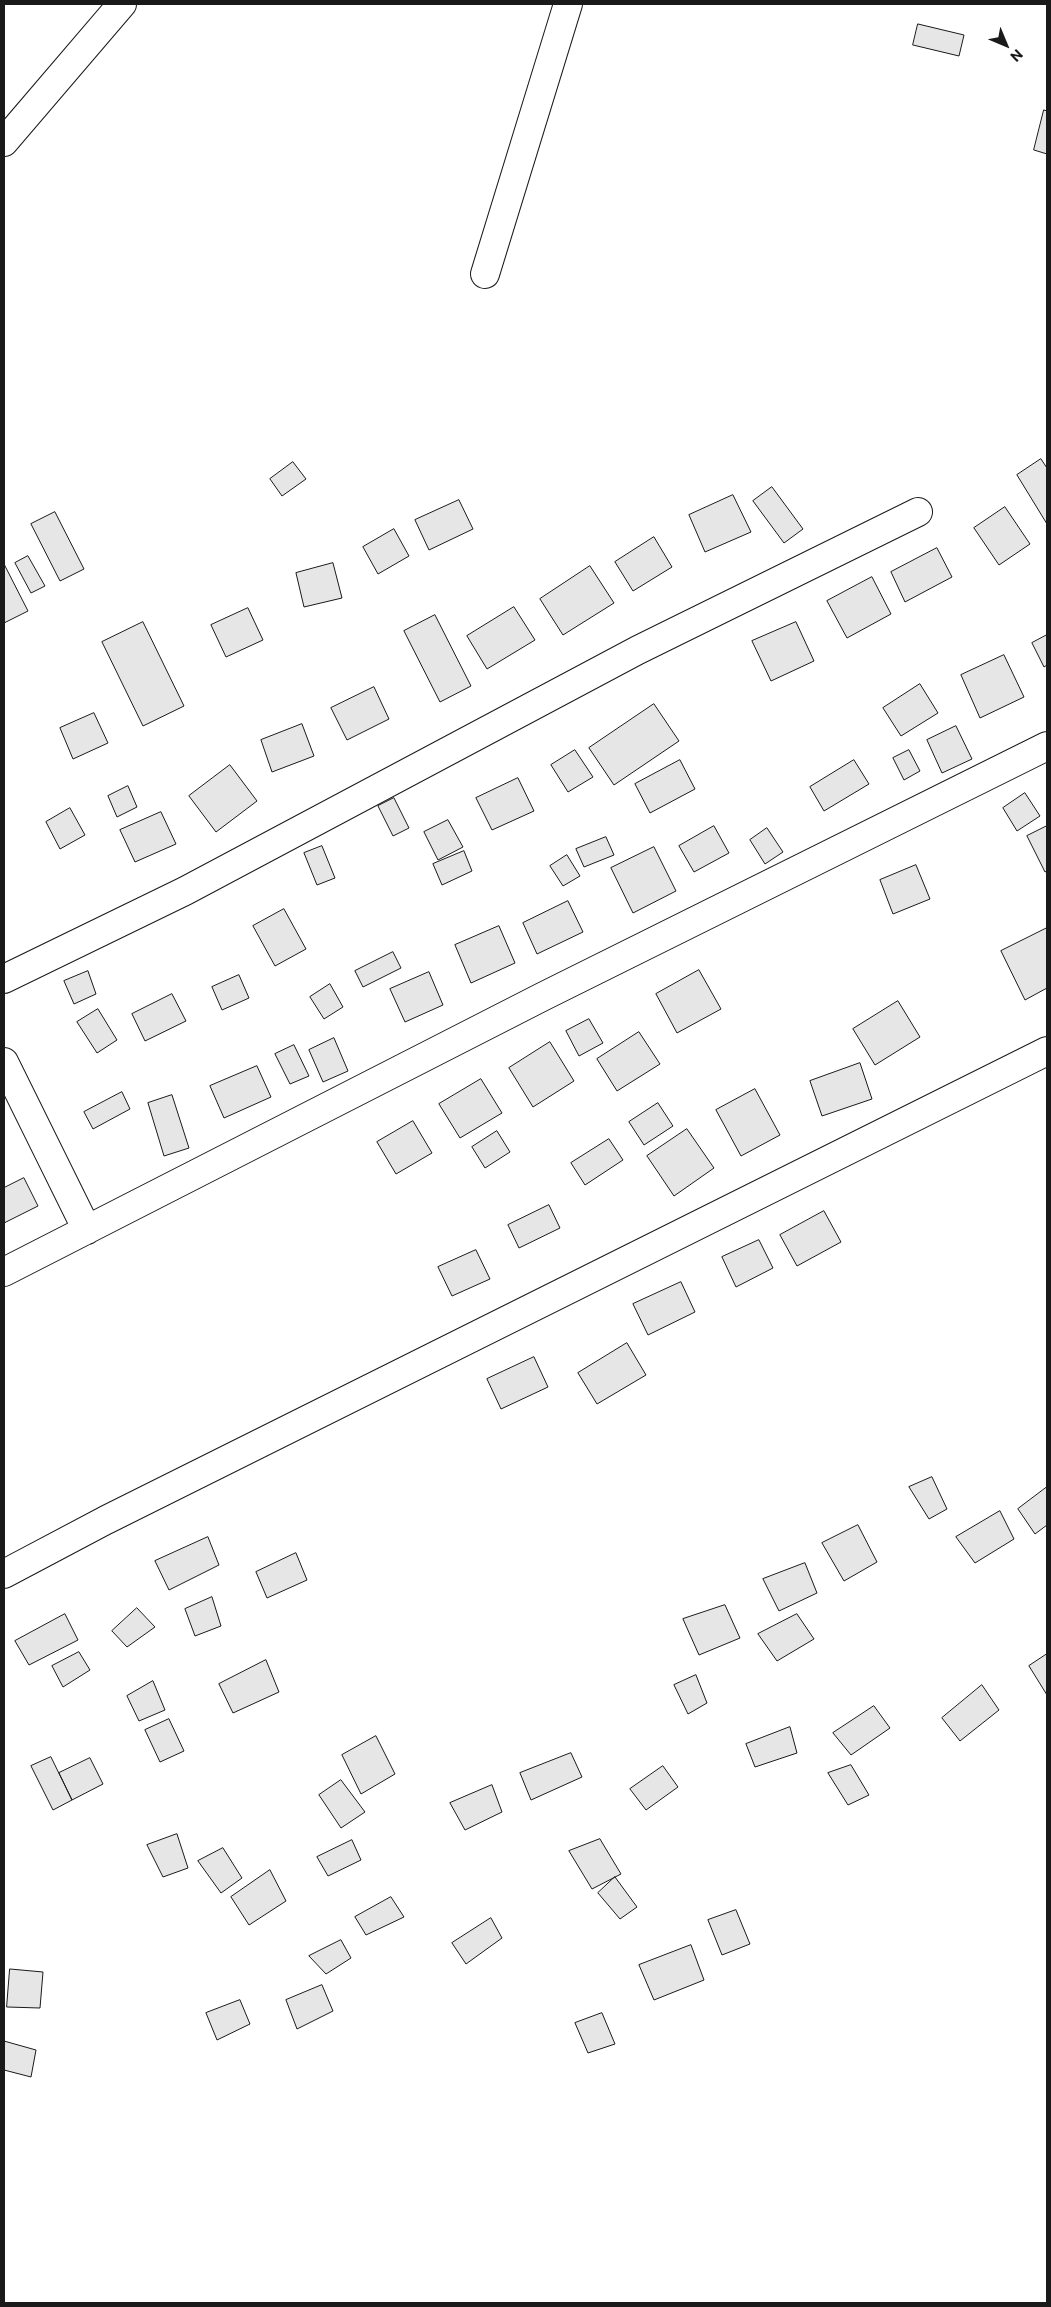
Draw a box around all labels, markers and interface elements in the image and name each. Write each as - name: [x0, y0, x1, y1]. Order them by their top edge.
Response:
- north arrow: [981, 20, 1031, 70]
- text: N: [1007, 46, 1027, 66]

